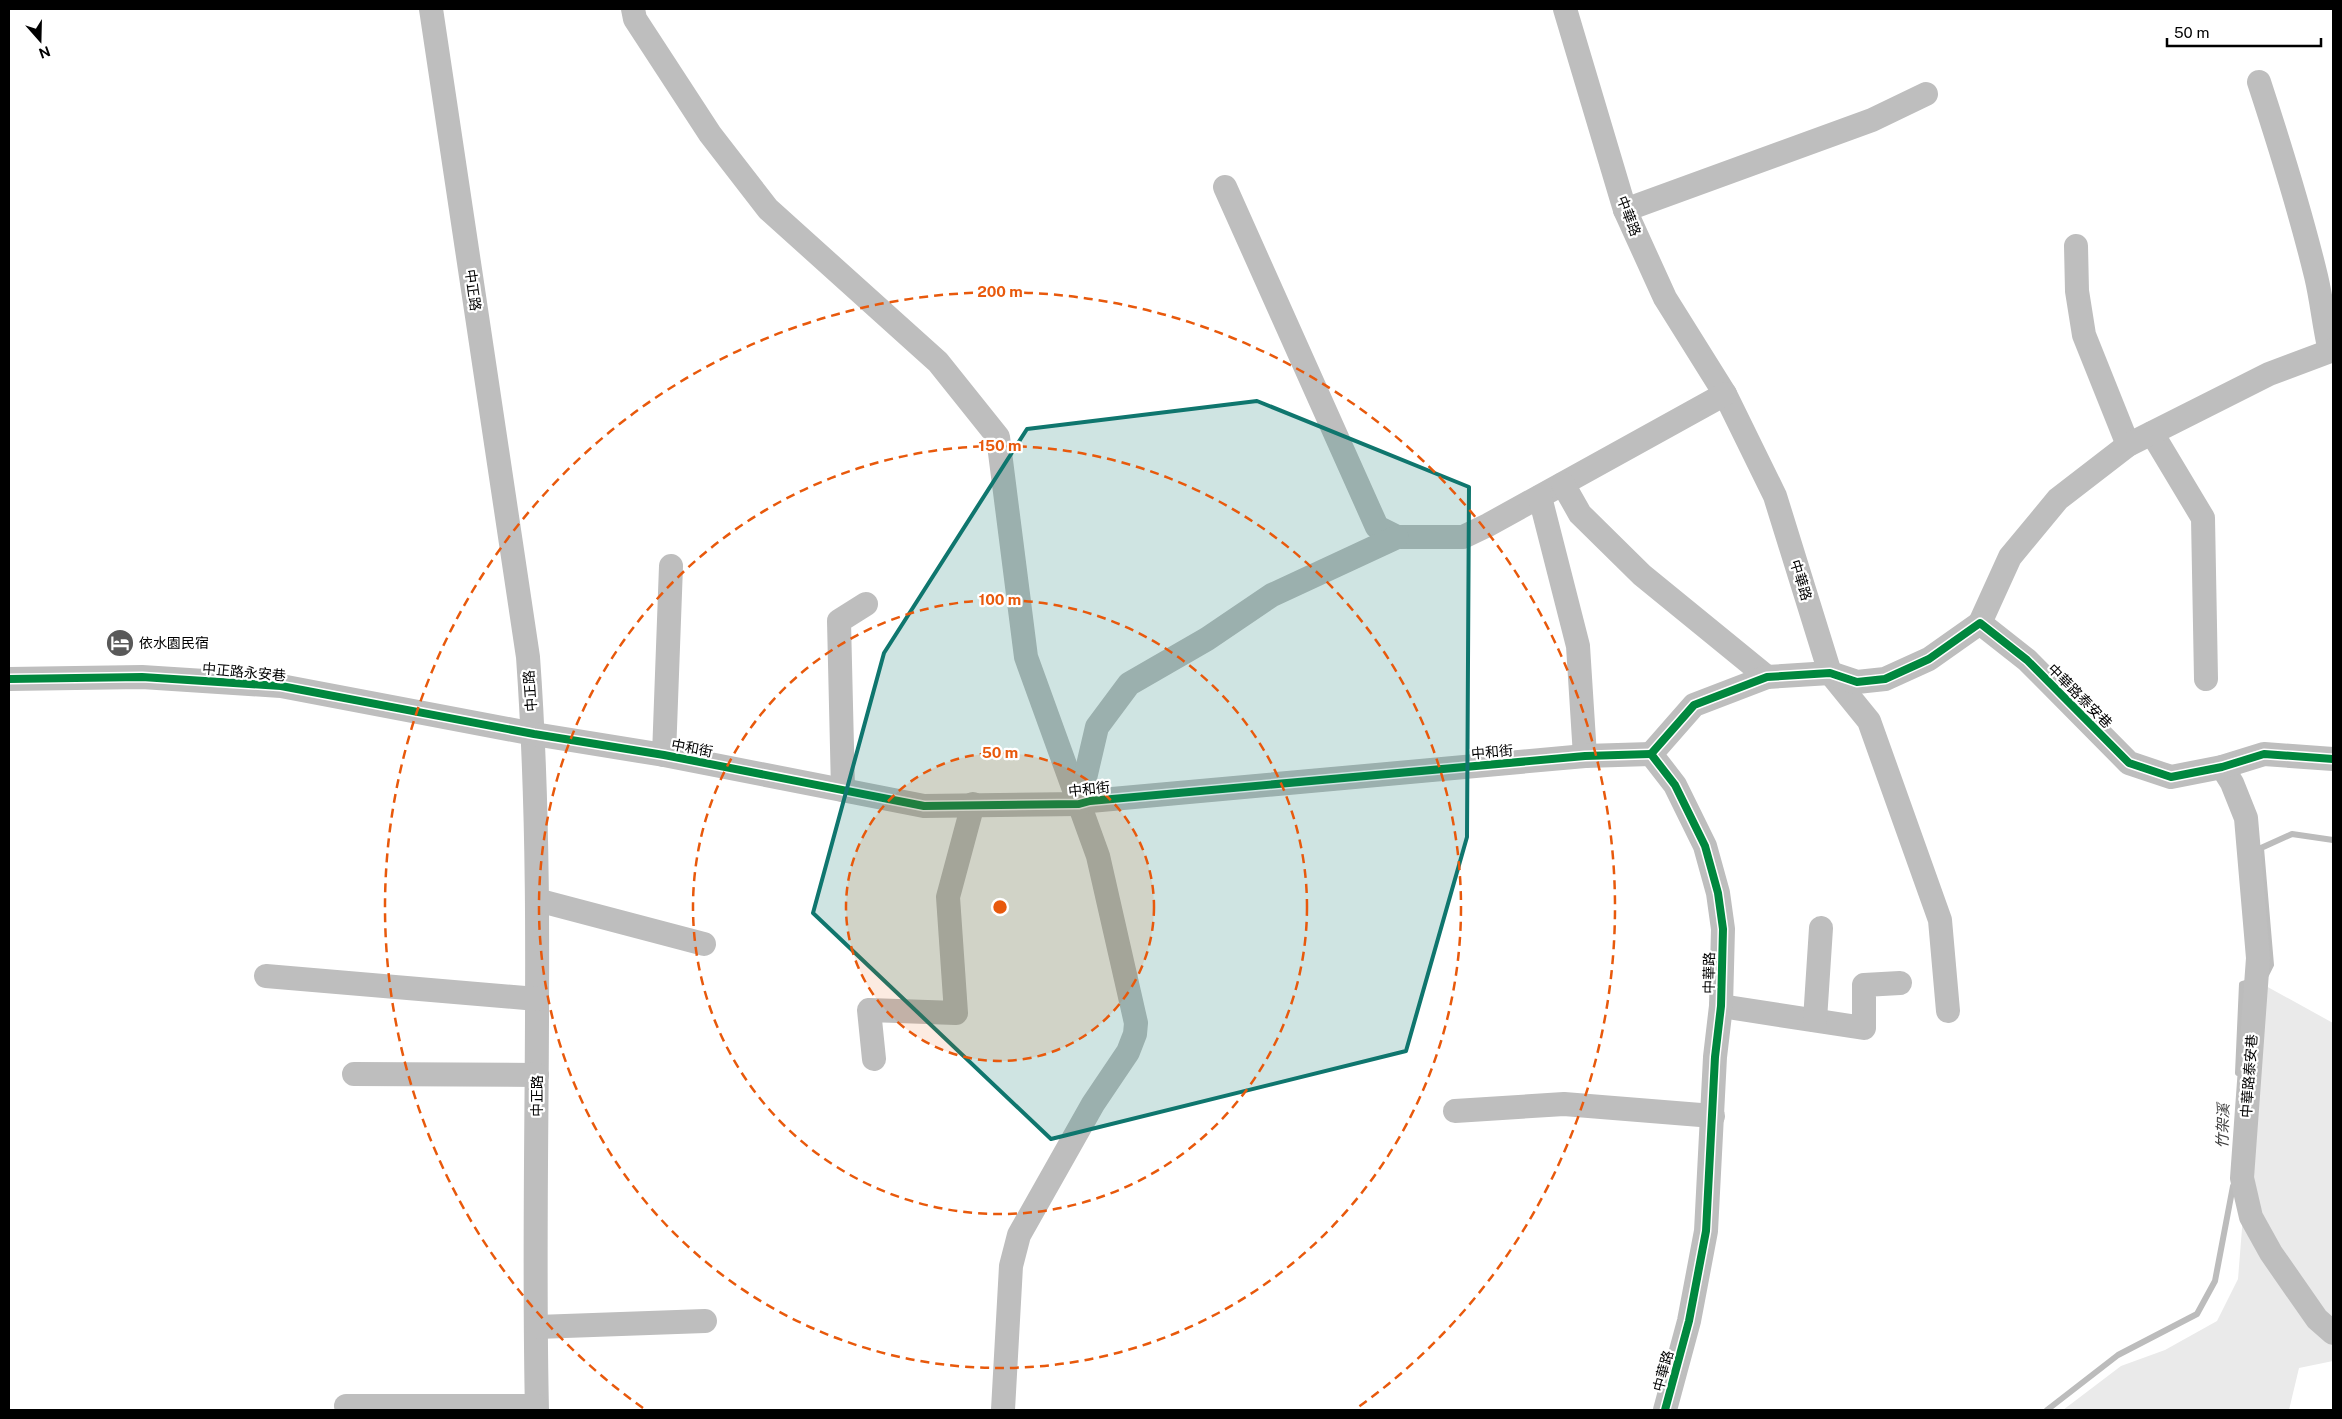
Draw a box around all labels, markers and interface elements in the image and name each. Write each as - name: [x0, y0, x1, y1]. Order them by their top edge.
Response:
- north arrow: [15, 15, 65, 65]
- scale bar: [2167, 15, 2321, 47]
- text: 50 m: [2174, 24, 2209, 41]
- text: N: [37, 43, 52, 62]
- street label: 中華路: [1614, 194, 1644, 238]
- street label: 中正路: [462, 268, 484, 312]
- text: 200 m: [977, 283, 1023, 300]
- text: 150 m: [978, 437, 1022, 454]
- street label: 中華路: [1787, 558, 1815, 602]
- text: 100 m: [979, 591, 1021, 608]
- hotel icon: 依水園民宿: [105, 628, 135, 658]
- place label: 依水園民宿: [139, 635, 209, 651]
- street label: 中正路永安巷: [201, 660, 287, 684]
- street label: 中華路泰安巷: [2045, 661, 2115, 731]
- street label: 中正路: [521, 669, 539, 713]
- street label: 中和街: [670, 736, 714, 760]
- street label: 中和街: [1470, 742, 1514, 762]
- text: 50 m: [982, 744, 1018, 761]
- street label: 中和街: [1067, 779, 1111, 799]
- centre of rings: [991, 898, 1009, 916]
- street label: 中華路: [1701, 952, 1717, 994]
- street label: 中華路泰安巷: [2238, 1034, 2260, 1118]
- street label: 中正路: [529, 1075, 545, 1117]
- water label: 竹架溪: [2213, 1101, 2232, 1149]
- street label: 中華路: [1650, 1349, 1676, 1393]

